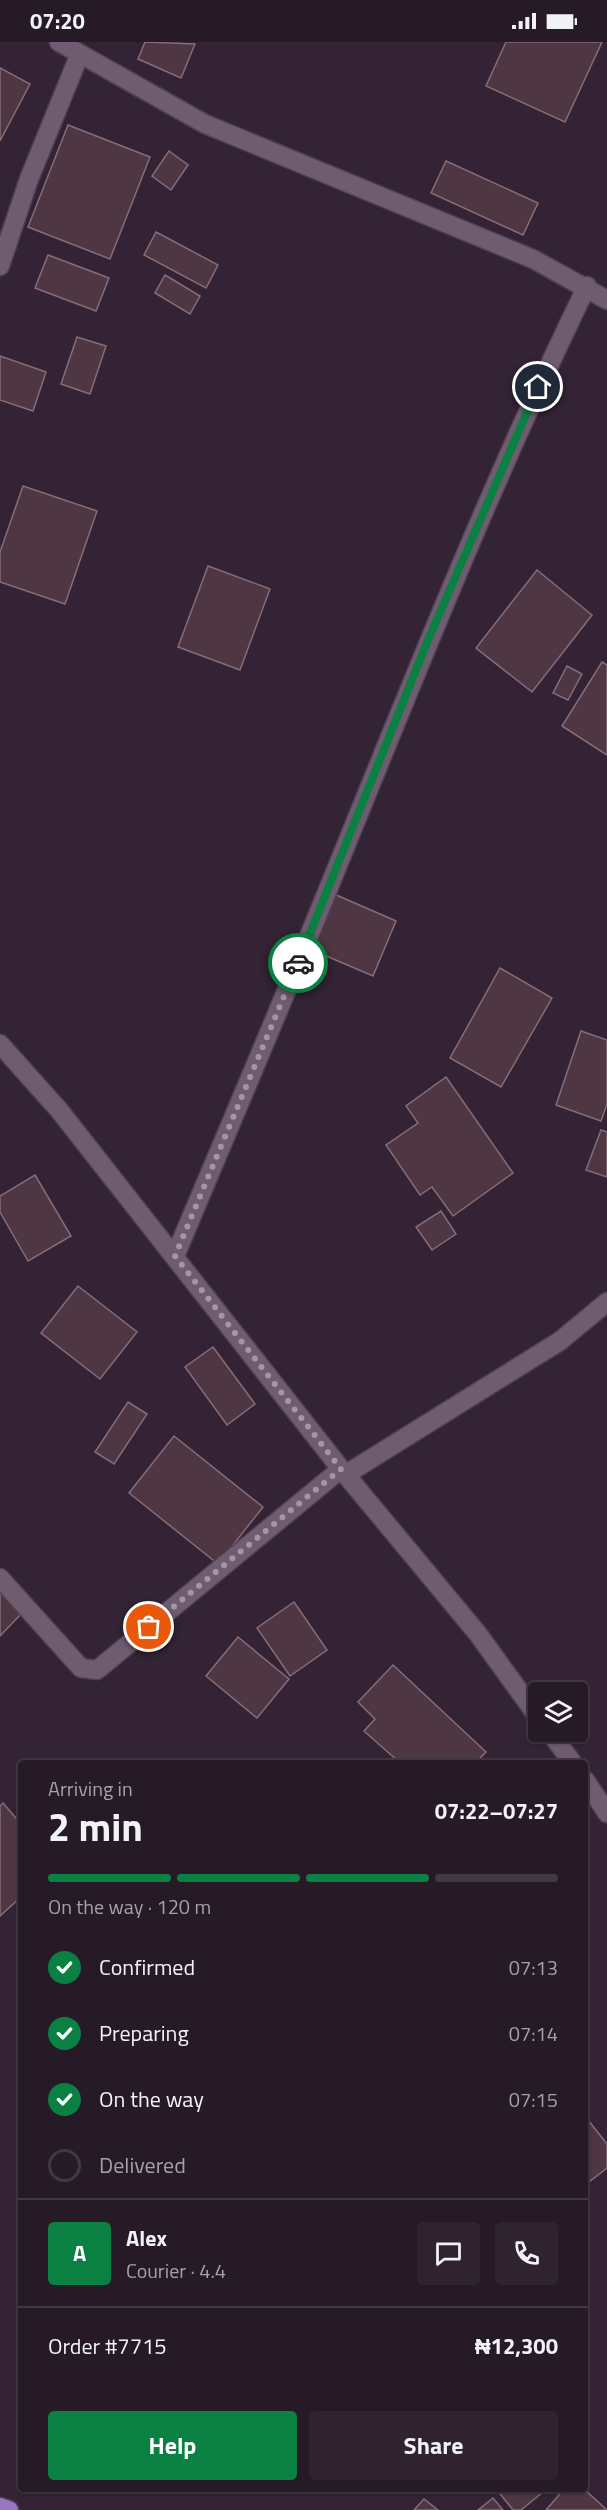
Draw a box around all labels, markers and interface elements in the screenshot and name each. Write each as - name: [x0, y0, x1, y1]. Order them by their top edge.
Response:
- text: 07:20: [30, 4, 85, 38]
- pin: [512, 361, 563, 412]
- icon: home: [521, 370, 554, 403]
- courier: [268, 933, 328, 993]
- icon: car: [282, 947, 315, 980]
- pin: [123, 1601, 174, 1652]
- icon: bag: [132, 1610, 165, 1643]
- map controls: [528, 1682, 588, 1742]
- button: layers: [528, 1682, 588, 1742]
- text: Arriving in: [48, 1773, 133, 1804]
- text: 07:22–07:27: [435, 1794, 558, 1828]
- text: 2 min: [48, 1797, 143, 1856]
- text: On the way · 120 m: [48, 1891, 211, 1922]
- text: Confirmed: [99, 1950, 195, 1984]
- icon: check: [48, 1951, 81, 1984]
- text: 07:13: [509, 1952, 558, 1983]
- text: Preparing: [99, 2016, 189, 2050]
- icon: check: [48, 2017, 81, 2050]
- text: 07:14: [509, 2018, 558, 2049]
- text: On the way: [99, 2082, 204, 2116]
- icon: check: [48, 2083, 81, 2116]
- text: 07:15: [509, 2084, 558, 2115]
- text: Delivered: [99, 2148, 186, 2182]
- text: Alex: [126, 2221, 167, 2255]
- button: chat: [417, 2222, 480, 2285]
- button: phone: [495, 2222, 558, 2285]
- text: A: [73, 2236, 86, 2270]
- text: Courier · 4.4: [126, 2255, 226, 2286]
- text: Order #7715: [48, 2329, 167, 2363]
- text: ₦12,300: [475, 2329, 558, 2363]
- button: Help: [48, 2411, 297, 2480]
- button: Share: [309, 2411, 558, 2480]

